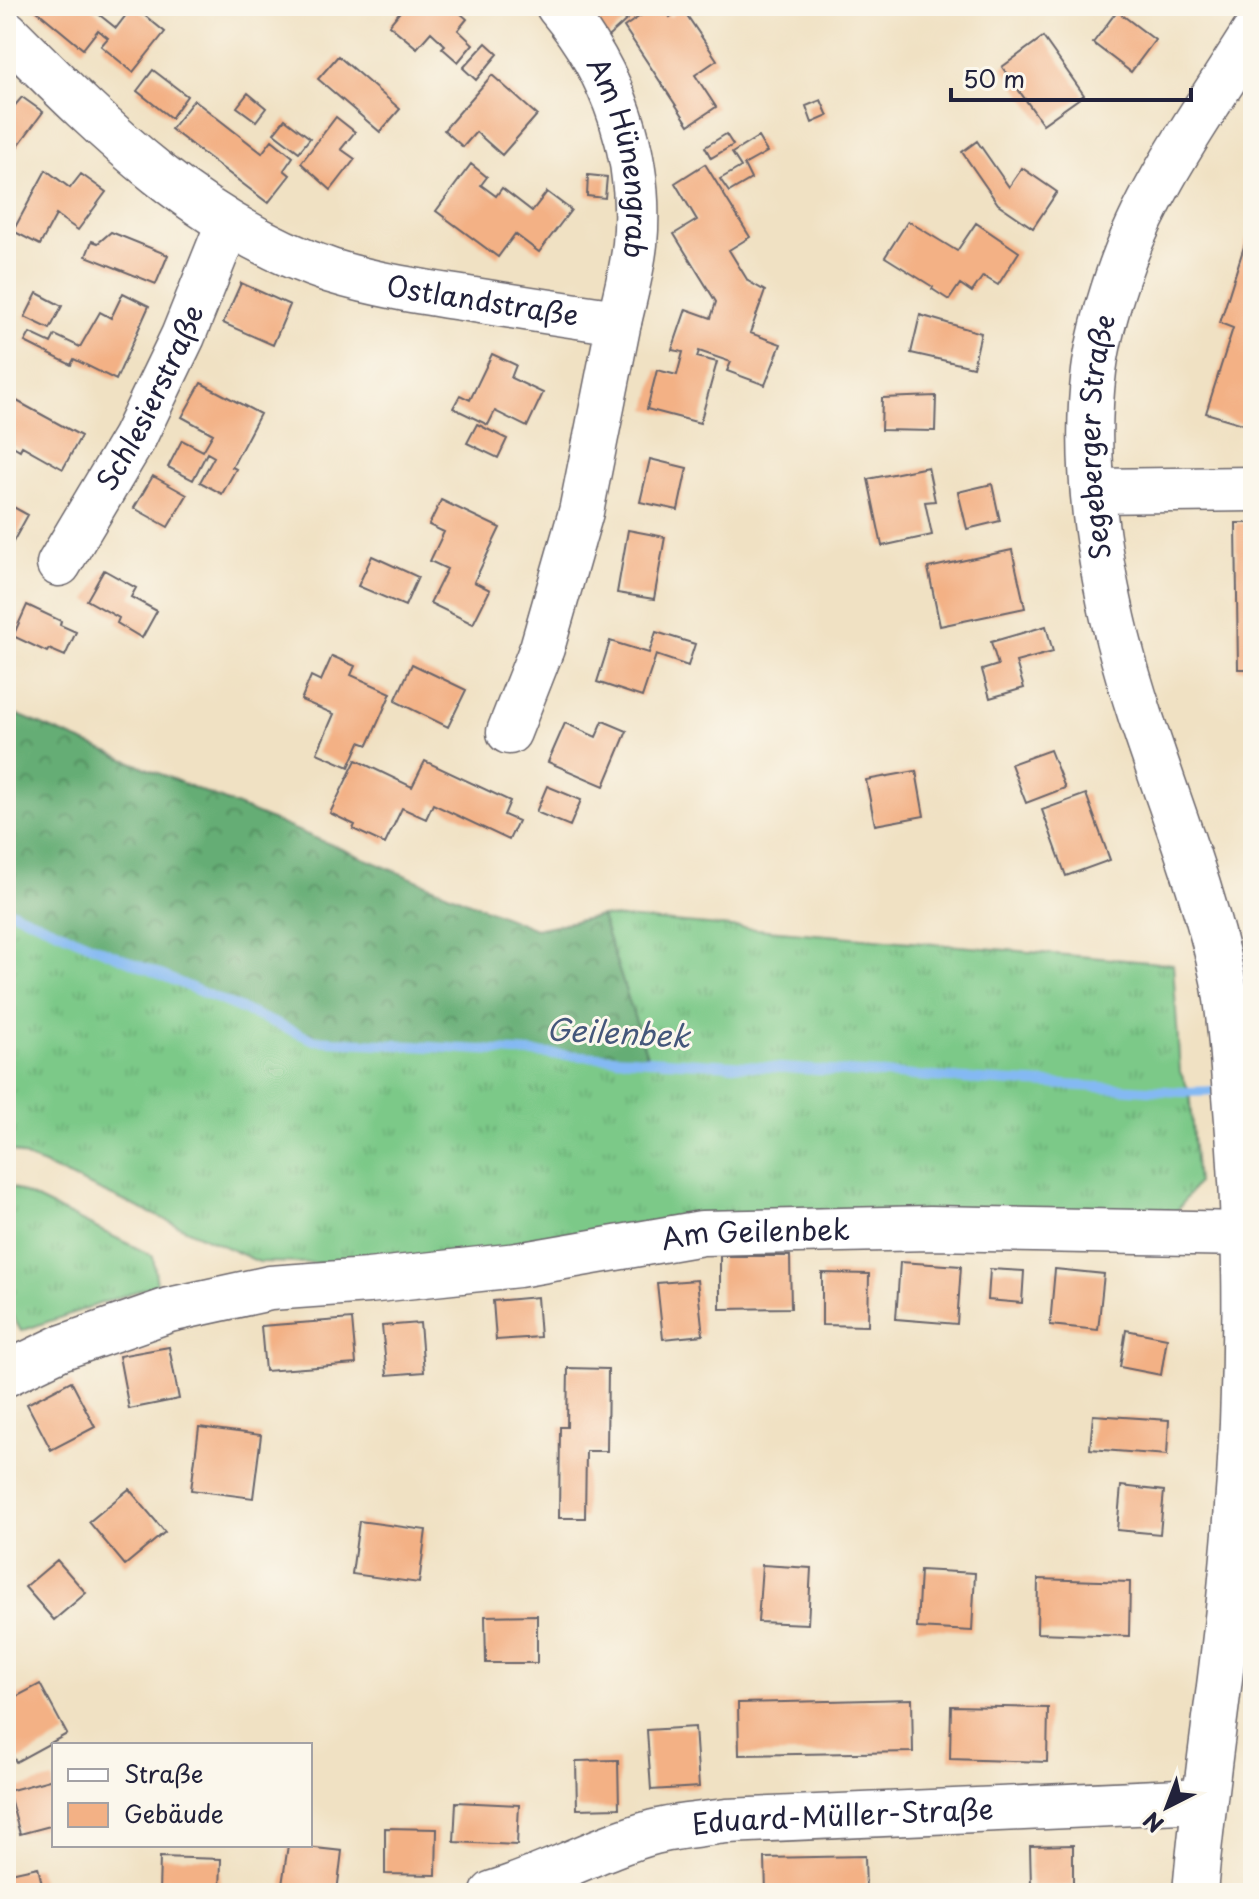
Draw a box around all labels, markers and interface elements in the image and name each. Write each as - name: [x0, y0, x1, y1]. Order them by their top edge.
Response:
- street label: Am Hünengrab: [577, 49, 659, 261]
- scale bar: [951, 52, 1191, 102]
- text: 50 m: [963, 60, 1025, 96]
- street label: Ostlandstraße: [383, 263, 582, 336]
- street label: Schlesierstraße: [84, 298, 213, 498]
- street label: Segeberger Straße: [1067, 309, 1125, 563]
- water label: Geilenbek: [545, 1005, 693, 1058]
- street label: Am Geilenbek: [658, 1207, 850, 1260]
- legend: [52, 1743, 312, 1847]
- text: Straße: [124, 1755, 203, 1791]
- north arrow: [1127, 1767, 1207, 1847]
- street label: Eduard-Müller-Straße: [689, 1786, 994, 1845]
- text: Gebäude: [124, 1795, 224, 1831]
- text: N: [1135, 1805, 1170, 1841]

